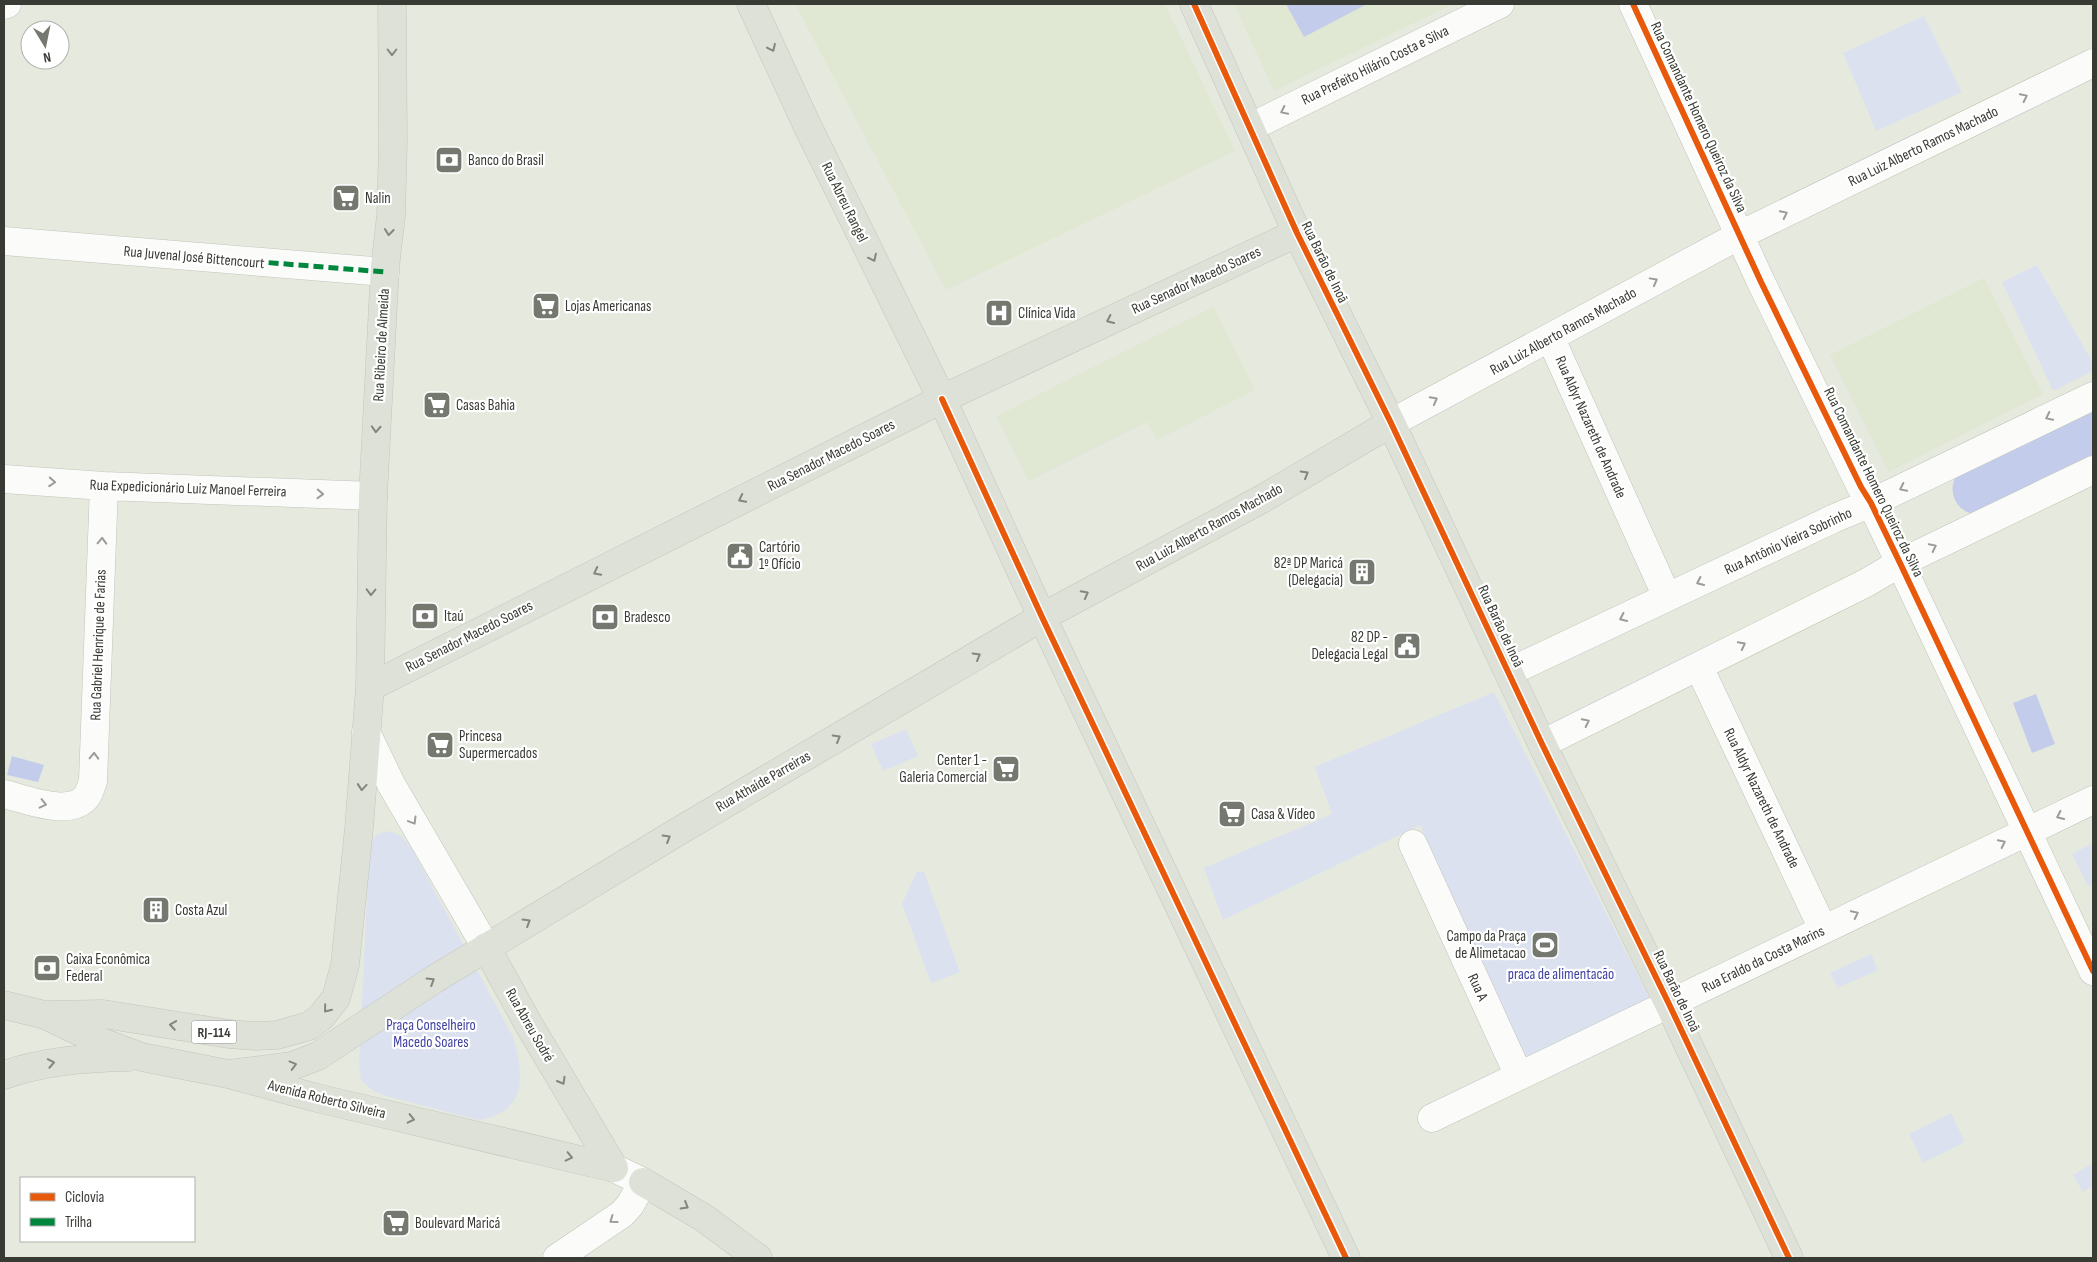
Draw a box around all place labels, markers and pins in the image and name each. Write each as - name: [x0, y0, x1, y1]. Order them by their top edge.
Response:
- bank icon: Banco do Brasil: [434, 145, 464, 175]
- place label: Banco do Brasil: [468, 151, 544, 170]
- supermarket icon: Nalin: [331, 183, 361, 213]
- place label: Nalin: [365, 189, 391, 208]
- supermarket icon: Lojas Americanas: [531, 291, 561, 321]
- place label: Lojas Americanas: [565, 297, 651, 316]
- hospital icon: Clínica Vida: [984, 298, 1014, 328]
- place label: Clínica Vida: [1018, 304, 1076, 323]
- supermarket icon: Casas Bahia: [422, 390, 452, 420]
- place label: Casas Bahia: [456, 396, 515, 415]
- place label: Cartório 1º Ofício: [759, 538, 801, 574]
- public building icon: Cartório 1º Ofício: [725, 541, 755, 571]
- place label: 82ª DP Maricá (Delegacia): [1274, 554, 1343, 590]
- building icon: 82ª DP Maricá (Delegacia): [1347, 557, 1377, 587]
- bank icon: Itaú: [410, 601, 440, 631]
- bank icon: Bradesco: [590, 602, 620, 632]
- place label: Itaú: [444, 607, 464, 626]
- place label: Bradesco: [624, 608, 670, 627]
- place label: 82 DP - Delegacia Legal: [1311, 628, 1388, 664]
- public building icon: 82 DP - Delegacia Legal: [1392, 631, 1422, 661]
- place label: Princesa Supermercados: [459, 727, 537, 763]
- supermarket icon: Princesa Supermercados: [425, 730, 455, 760]
- place label: Center 1 - Galeria Comercial: [899, 751, 987, 787]
- supermarket icon: Center 1 - Galeria Comercial: [991, 754, 1021, 784]
- supermarket icon: Casa & Vídeo: [1217, 799, 1247, 829]
- place label: Casa & Vídeo: [1251, 805, 1315, 824]
- building icon: Costa Azul: [141, 895, 171, 925]
- place label: Costa Azul: [175, 901, 227, 920]
- place label: Campo da Praça de Alimetacao: [1447, 927, 1526, 963]
- sports icon: Campo da Praça de Alimetacao: [1530, 930, 1560, 960]
- place label: Caixa Econômica Federal: [66, 950, 150, 986]
- bank icon: Caixa Econômica Federal: [32, 953, 62, 983]
- supermarket icon: Boulevard Maricá: [381, 1208, 411, 1238]
- place label: Boulevard Maricá: [415, 1214, 501, 1233]

